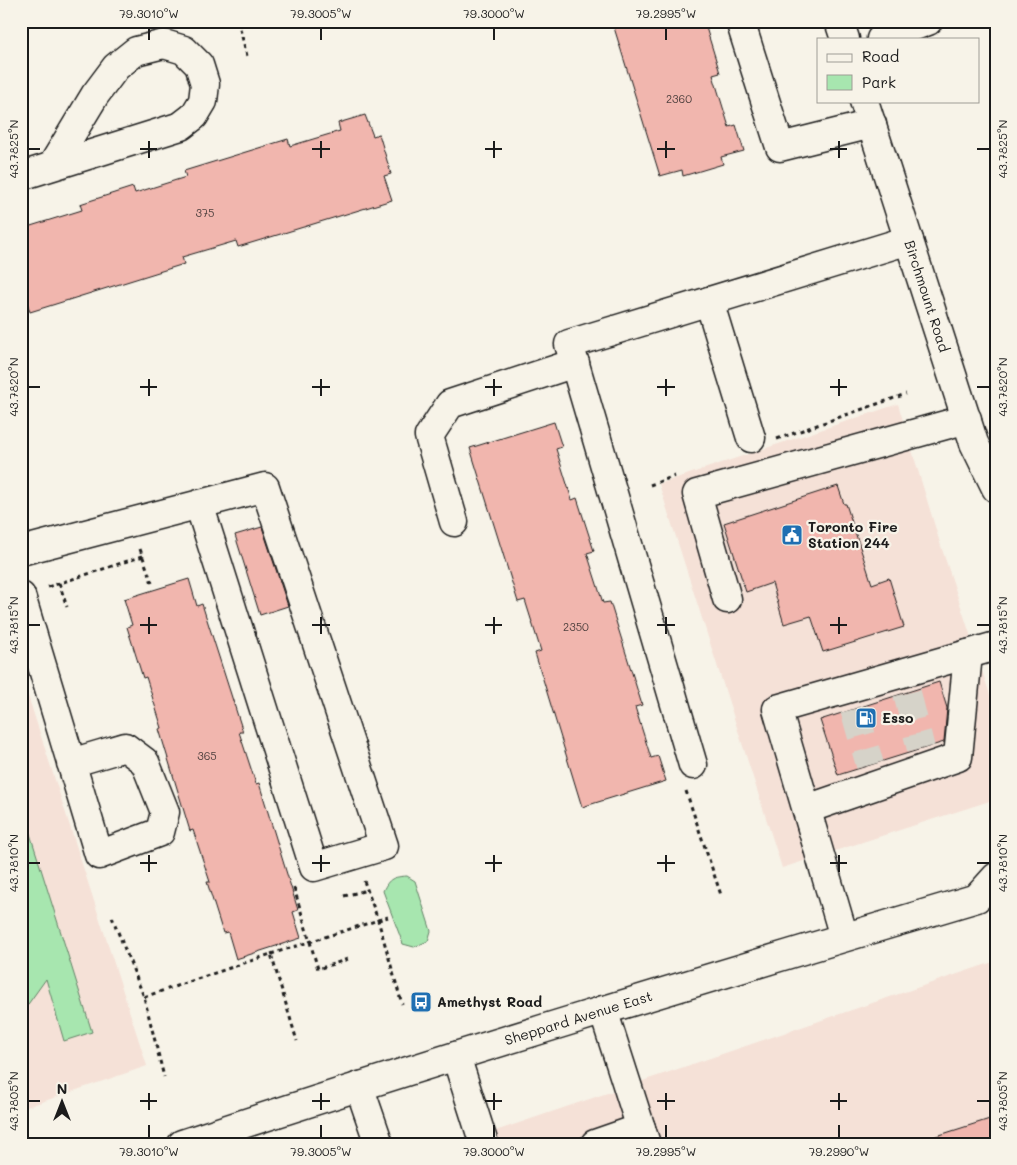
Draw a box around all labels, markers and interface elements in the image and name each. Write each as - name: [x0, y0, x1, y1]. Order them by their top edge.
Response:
- text: 79.3010°W: [119, 5, 179, 21]
- text: 79.3005°W: [290, 5, 352, 21]
- text: 79.3000°W: [463, 5, 525, 21]
- text: 79.2995°W: [636, 5, 696, 21]
- legend: [817, 38, 980, 102]
- text: Road: [862, 46, 899, 66]
- text: Park: [862, 72, 896, 92]
- house number: 2360: [666, 91, 692, 106]
- text: 43.7825°N: [5, 120, 21, 178]
- text: 43.7825°N: [994, 120, 1010, 178]
- house number: 375: [196, 205, 214, 220]
- street label: Birchmount Road: [900, 238, 954, 355]
- text: 43.7820°N: [5, 357, 21, 417]
- text: 43.7820°N: [994, 357, 1010, 417]
- place label: Toronto Fire Station 244: [808, 517, 898, 552]
- public building icon: Toronto Fire Station 244: [780, 523, 804, 547]
- text: 43.7815°N: [5, 596, 21, 654]
- text: 43.7815°N: [994, 596, 1010, 654]
- house number: 2350: [563, 619, 589, 634]
- fuel station icon: Esso: [854, 706, 878, 730]
- place label: Esso: [882, 708, 914, 727]
- house number: 365: [197, 748, 217, 763]
- text: 43.7810°N: [5, 834, 21, 892]
- text: 43.7810°N: [994, 834, 1010, 892]
- street label: Sheppard Avenue East: [502, 986, 655, 1049]
- bus stop icon: Amethyst Road: [409, 990, 433, 1014]
- place label: Amethyst Road: [437, 992, 542, 1011]
- text: 43.7805°N: [5, 1071, 21, 1131]
- text: 43.7805°N: [994, 1071, 1010, 1131]
- north arrow: [38, 1078, 88, 1128]
- text: N: [57, 1079, 67, 1098]
- text: 79.3010°W: [119, 1143, 179, 1159]
- text: 79.3005°W: [290, 1143, 352, 1159]
- text: 79.3000°W: [463, 1143, 525, 1159]
- text: 79.2995°W: [636, 1143, 696, 1159]
- text: 79.2990°W: [809, 1143, 869, 1159]

